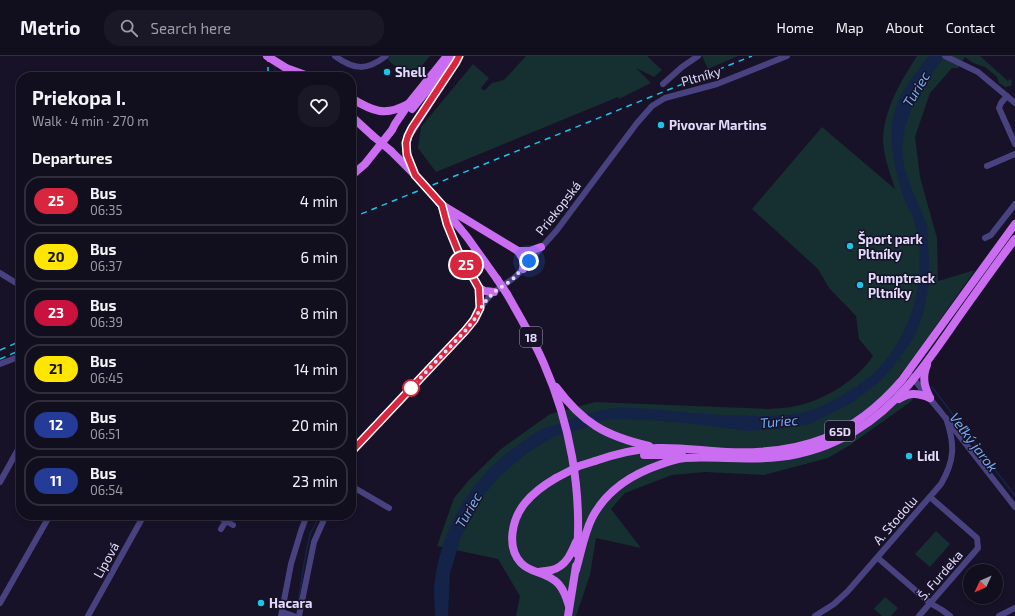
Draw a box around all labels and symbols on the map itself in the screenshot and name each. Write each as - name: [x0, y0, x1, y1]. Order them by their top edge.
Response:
- street label: Pltníky: [679, 63, 723, 89]
- place label: Shell: [395, 64, 427, 80]
- marker: Shell: [382, 67, 392, 77]
- water label: Turiec: [899, 68, 933, 110]
- place label: Pivovar Martins: [669, 117, 767, 133]
- marker: Pivovar Martins: [656, 120, 666, 130]
- street label: Priekopská: [532, 178, 584, 238]
- place label: Šport park Pltníky: [858, 230, 924, 262]
- marker: Šport park Pltníky: [845, 241, 855, 251]
- your location: [519, 251, 539, 271]
- line badge: 25: [448, 252, 484, 278]
- place label: Pumptrack Pltníky: [868, 270, 936, 301]
- marker: Pumptrack Pltníky: [855, 280, 865, 290]
- road number: 18: [520, 327, 542, 347]
- unlabelled marker: [402, 379, 420, 397]
- water label: Veľký jarok: [946, 409, 1002, 475]
- water label: Turiec: [759, 411, 799, 431]
- road number: 65D: [825, 421, 855, 441]
- place label: Lidl: [917, 448, 940, 464]
- marker: Lidl: [904, 451, 914, 461]
- water label: Turiec: [451, 489, 485, 531]
- street label: A. Stodolu: [869, 492, 921, 548]
- street label: Lipová: [90, 539, 122, 581]
- street label: Š. Furdeka: [914, 547, 966, 603]
- north arrow: [963, 564, 1003, 604]
- place label: Hacara: [269, 595, 312, 611]
- marker: Hacara: [256, 598, 266, 608]

